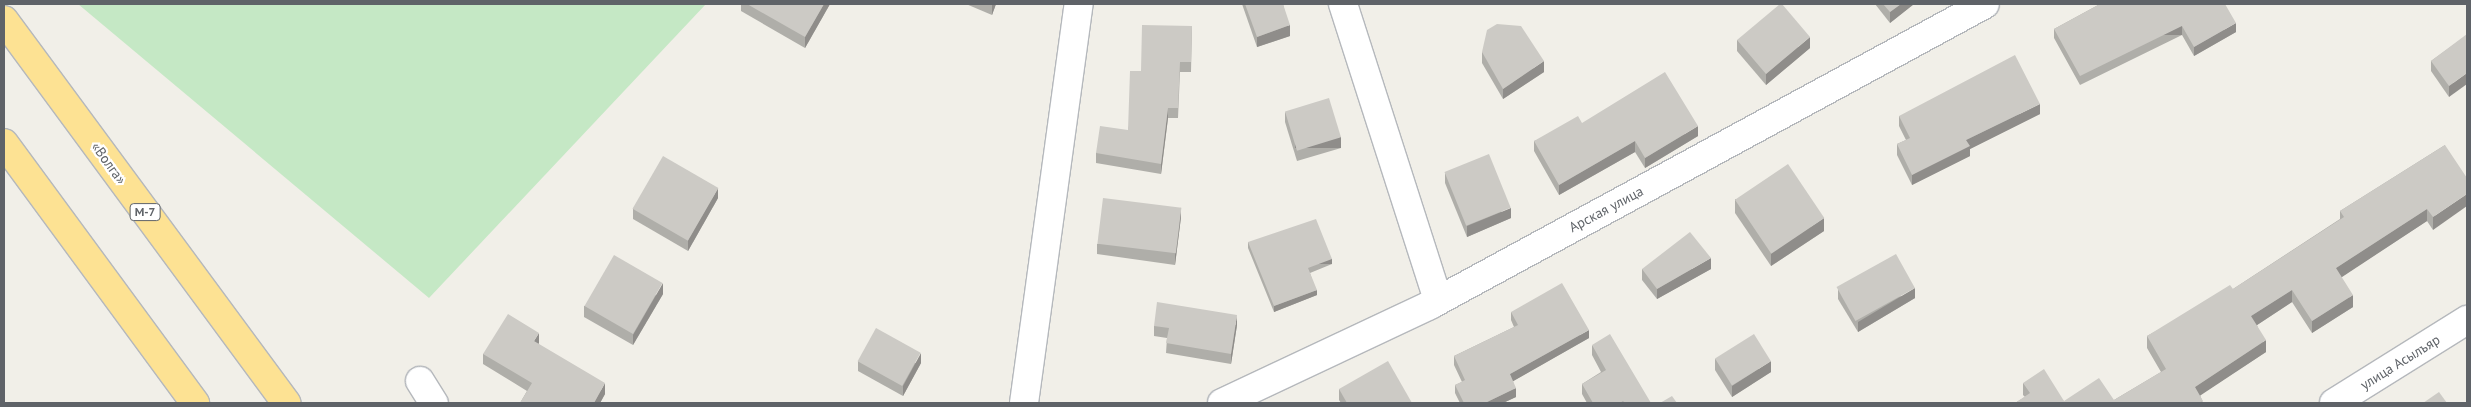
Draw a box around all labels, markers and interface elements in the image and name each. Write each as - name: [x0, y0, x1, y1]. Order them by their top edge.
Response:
- street label: «Волга»: [88, 139, 130, 187]
- street label: Арская улица: [1566, 182, 1646, 236]
- road number: М-7: [129, 202, 161, 222]
- street label: улица Асылъяр: [2357, 331, 2443, 393]

